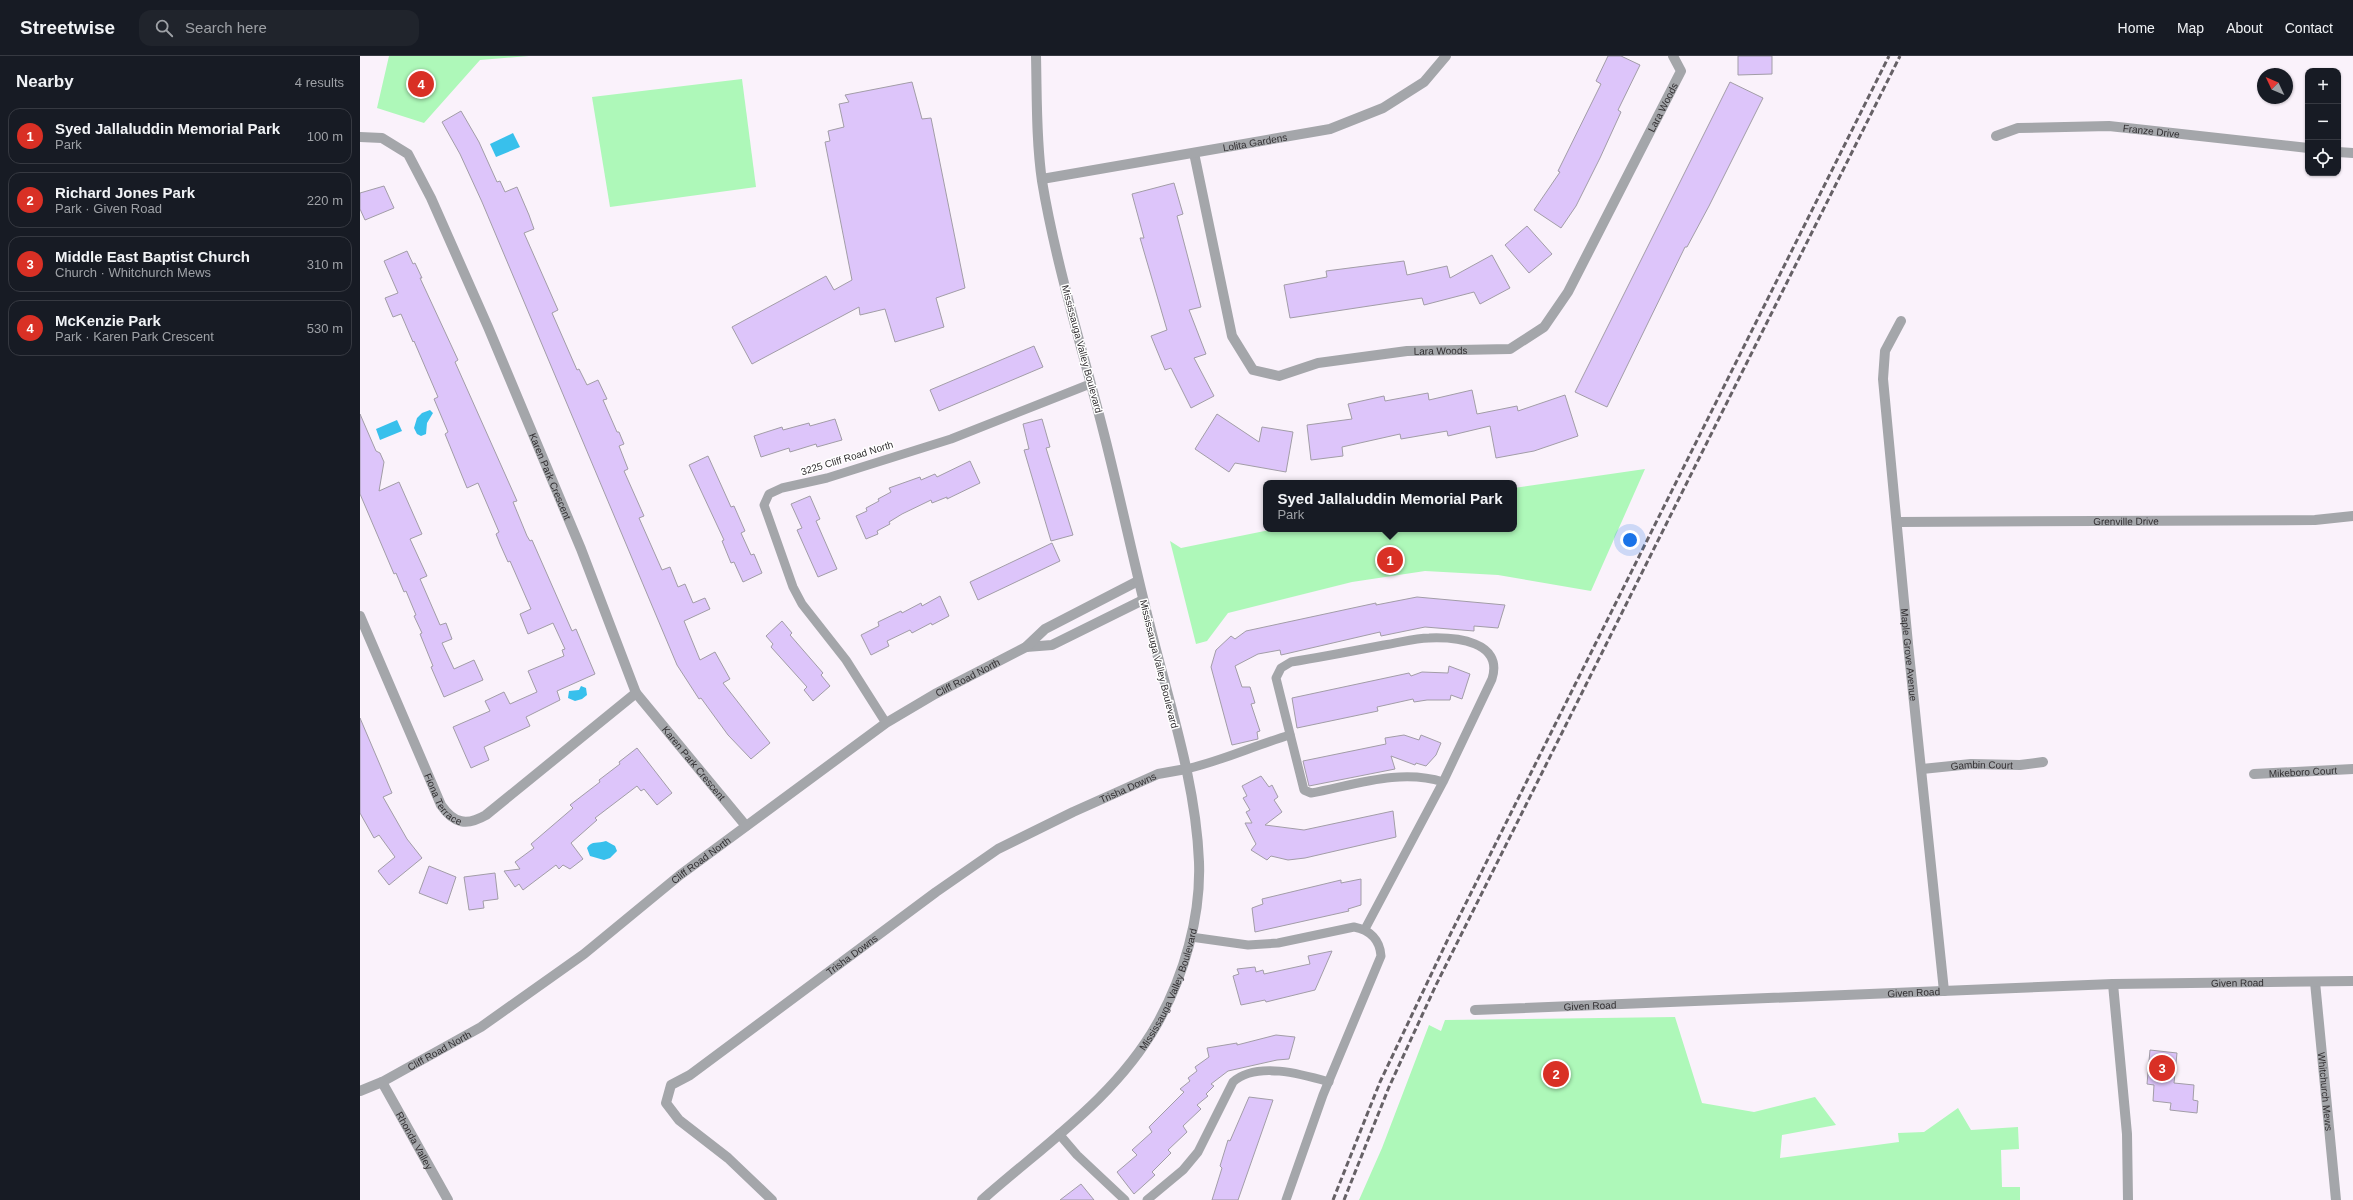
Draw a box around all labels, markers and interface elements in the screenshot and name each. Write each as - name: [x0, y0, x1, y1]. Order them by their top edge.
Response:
- search box: [139, 10, 419, 46]
- text: Streetwise: [20, 17, 115, 38]
- icon: search: [153, 17, 175, 39]
- text: Search here: [185, 19, 267, 36]
- text: Home: [2118, 20, 2155, 36]
- text: Map: [2177, 20, 2204, 36]
- text: About: [2226, 20, 2263, 36]
- text: Contact: [2285, 20, 2333, 36]
- north arrow: [2257, 68, 2293, 104]
- map controls: [2305, 68, 2341, 176]
- button: +: [2305, 68, 2341, 104]
- pin: 4: [408, 69, 434, 99]
- text: Nearby: [16, 72, 74, 91]
- text: 4 results: [295, 75, 344, 90]
- street label: Lara Woods: [1645, 81, 1680, 134]
- button: −: [2305, 104, 2341, 140]
- text: Syed Jallaluddin Memorial Park: [55, 120, 280, 137]
- street label: Franze Drive: [2122, 122, 2181, 139]
- text: 1: [26, 129, 34, 144]
- text: 100 m: [307, 129, 343, 144]
- street label: Lolita Gardens: [1222, 131, 1288, 153]
- text: Park: [55, 137, 82, 152]
- button: locate: [2305, 140, 2341, 176]
- text: Richard Jones Park: [55, 184, 195, 201]
- text: 2: [26, 193, 34, 208]
- text: 220 m: [307, 193, 343, 208]
- text: Park · Given Road: [55, 201, 162, 216]
- text: Middle East Baptist Church: [55, 248, 250, 265]
- text: 3: [26, 257, 34, 272]
- text: 310 m: [307, 257, 343, 272]
- text: Church · Whitchurch Mews: [55, 265, 211, 280]
- street label: Mississauga Valley Boulevard: [1060, 284, 1104, 414]
- text: McKenzie Park: [55, 312, 161, 329]
- text: 4: [26, 321, 34, 336]
- text: 530 m: [307, 321, 343, 336]
- text: Park · Karen Park Crescent: [55, 329, 214, 344]
- street label: Lara Woods: [1414, 344, 1468, 356]
- street label: Karen Park Crescent: [527, 431, 574, 521]
- street label: 3225 Cliff Road North: [799, 439, 895, 477]
- popup: [1263, 480, 1517, 532]
- text: Syed Jallaluddin Memorial Park: [1277, 490, 1503, 507]
- text: Park: [1277, 507, 1304, 522]
- street label: Grenville Drive: [2093, 515, 2159, 527]
- your location: [1620, 530, 1640, 550]
- pin: 1: [1377, 545, 1403, 575]
- street label: Mississauga Valley Boulevard: [1138, 599, 1180, 729]
- street label: Maple Grove Avenue: [1899, 608, 1919, 702]
- street label: Cliff Road North: [933, 656, 1001, 698]
- street label: Karen Park Crescent: [660, 724, 728, 803]
- street label: Gambin Court: [1950, 758, 2013, 772]
- street label: Mikeboro Court: [2268, 764, 2338, 779]
- street label: Trisha Downs: [1098, 770, 1158, 805]
- street label: Fiona Terrace: [422, 771, 464, 827]
- street label: Cliff Road North: [669, 834, 732, 886]
- street label: Mississauga Valley Boulevard: [1137, 927, 1198, 1052]
- street label: Trisha Downs: [824, 932, 879, 977]
- street label: Given Road: [2211, 977, 2264, 988]
- street label: Given Road: [1887, 986, 1940, 999]
- street label: Given Road: [1563, 999, 1617, 1012]
- street label: Cliff Road North: [405, 1028, 473, 1072]
- street label: Whitchurch Mews: [2316, 1052, 2335, 1131]
- pin: 3: [2149, 1053, 2175, 1083]
- pin: 2: [1543, 1059, 1569, 1089]
- street label: Rhonda Valley: [394, 1110, 435, 1171]

